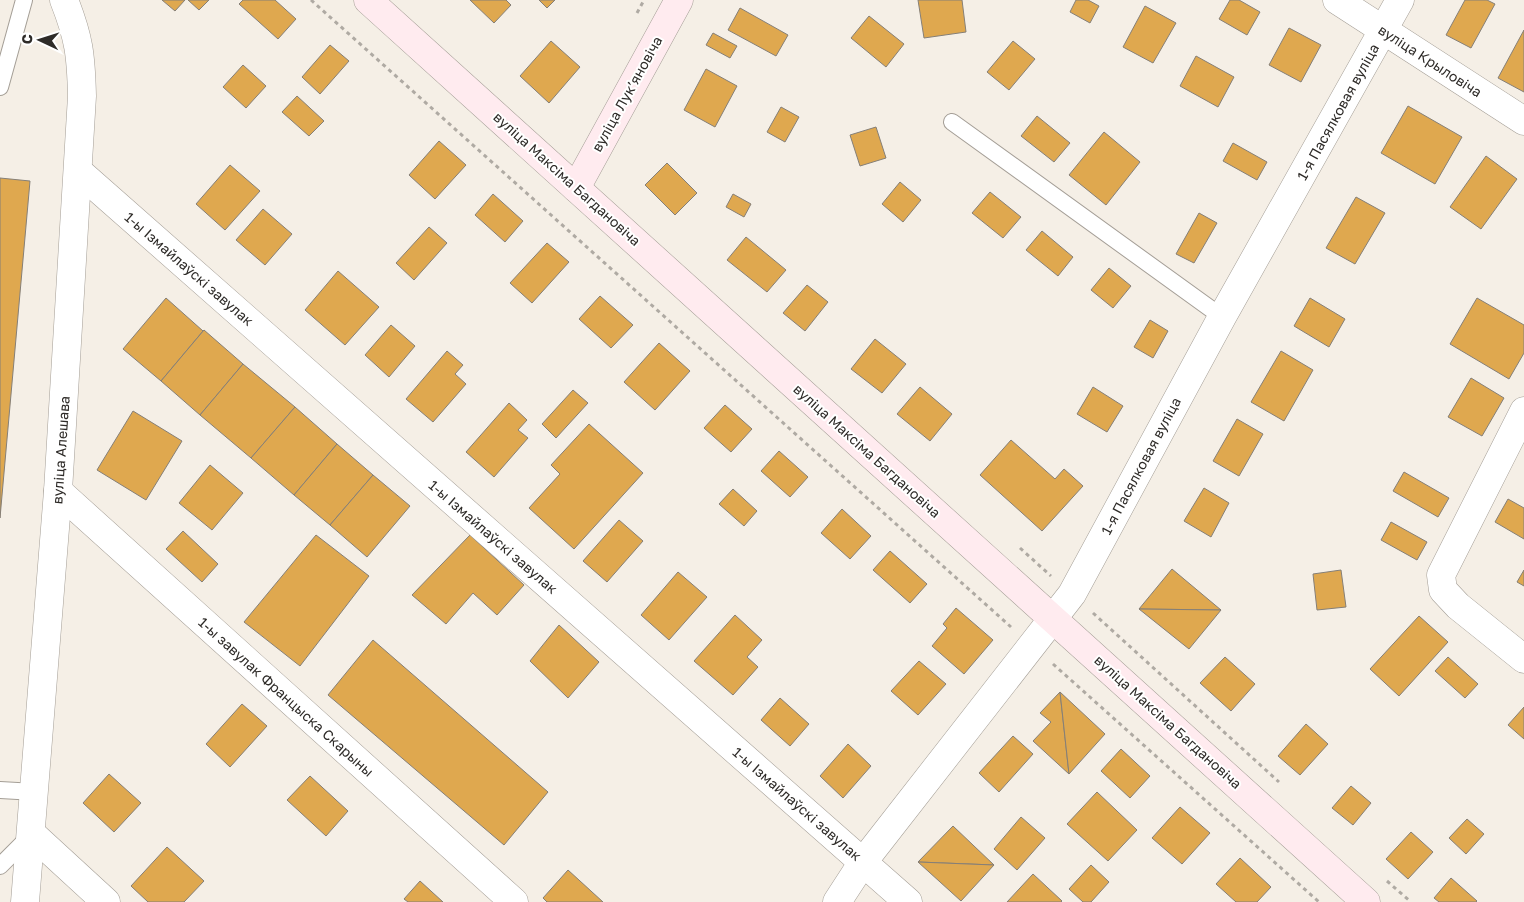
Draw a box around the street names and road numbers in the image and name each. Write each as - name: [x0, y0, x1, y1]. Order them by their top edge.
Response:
- street label: вуліца Крыловіча: [1375, 21, 1485, 100]
- street label: вуліца Лукʼяновіча: [588, 33, 665, 154]
- street label: 1-я Пасялковая вуліца: [1293, 41, 1382, 183]
- street label: вуліца Максіма Багдановіча: [490, 108, 644, 249]
- street label: 1-ы Ізмайлаўскі завулак: [121, 208, 257, 329]
- street label: вуліца Максіма Багдановіча: [790, 380, 944, 521]
- street label: 1-я Пасялковая вуліца: [1097, 394, 1184, 537]
- street label: вуліца Алешава: [48, 395, 73, 505]
- street label: 1-ы Ізмайлаўскі завулак: [425, 476, 561, 597]
- street label: 1-ы завулак Францыска Скарыны: [195, 613, 377, 780]
- street label: вуліца Максіма Багдановіча: [1091, 651, 1245, 792]
- street label: 1-ы Ізмайлаўскі завулак: [729, 743, 865, 864]

